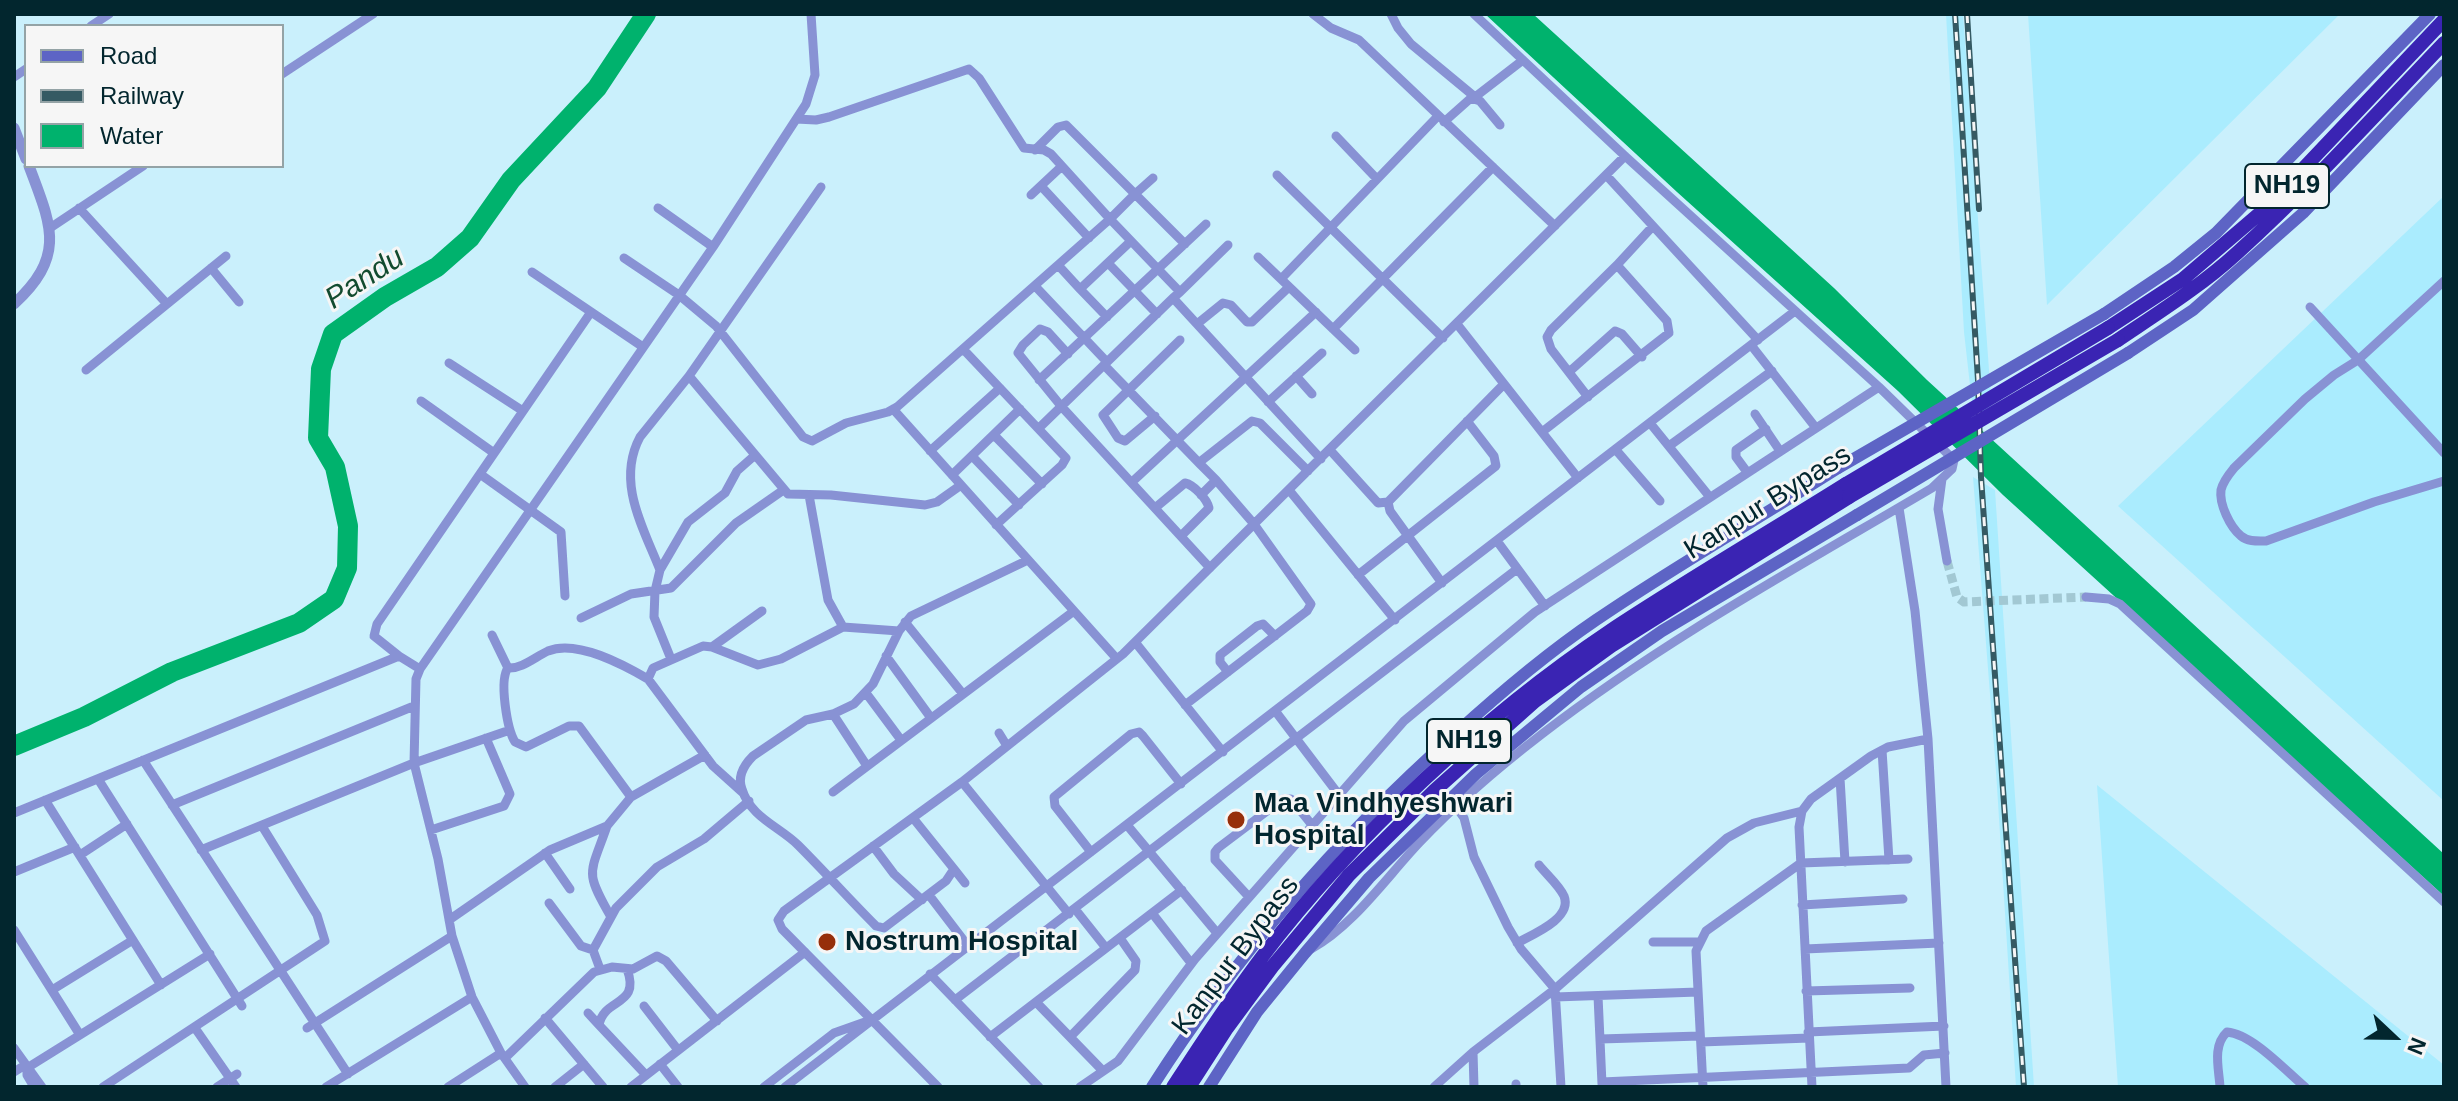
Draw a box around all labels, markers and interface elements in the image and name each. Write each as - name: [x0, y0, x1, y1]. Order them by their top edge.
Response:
- legend: [24, 24, 284, 168]
- text: Road: [100, 42, 157, 69]
- text: Railway: [100, 82, 184, 109]
- text: Water: [100, 122, 163, 149]
- road number: NH19: [2245, 164, 2329, 208]
- water label: Pandu: [319, 240, 411, 318]
- street label: Kanpur Bypass: [1679, 438, 1857, 568]
- road number: NH19: [1427, 719, 1511, 763]
- place label: Maa Vindhyeshwari Hospital: [1254, 787, 1513, 853]
- marker: Maa Vindhyeshwari Hospital: [1225, 809, 1247, 831]
- street label: Kanpur Bypass: [1165, 870, 1307, 1042]
- place label: Nostrum Hospital: [845, 925, 1078, 959]
- marker: Nostrum Hospital: [816, 931, 838, 953]
- north arrow: [2354, 997, 2434, 1077]
- text: N: [2402, 1034, 2431, 1058]

